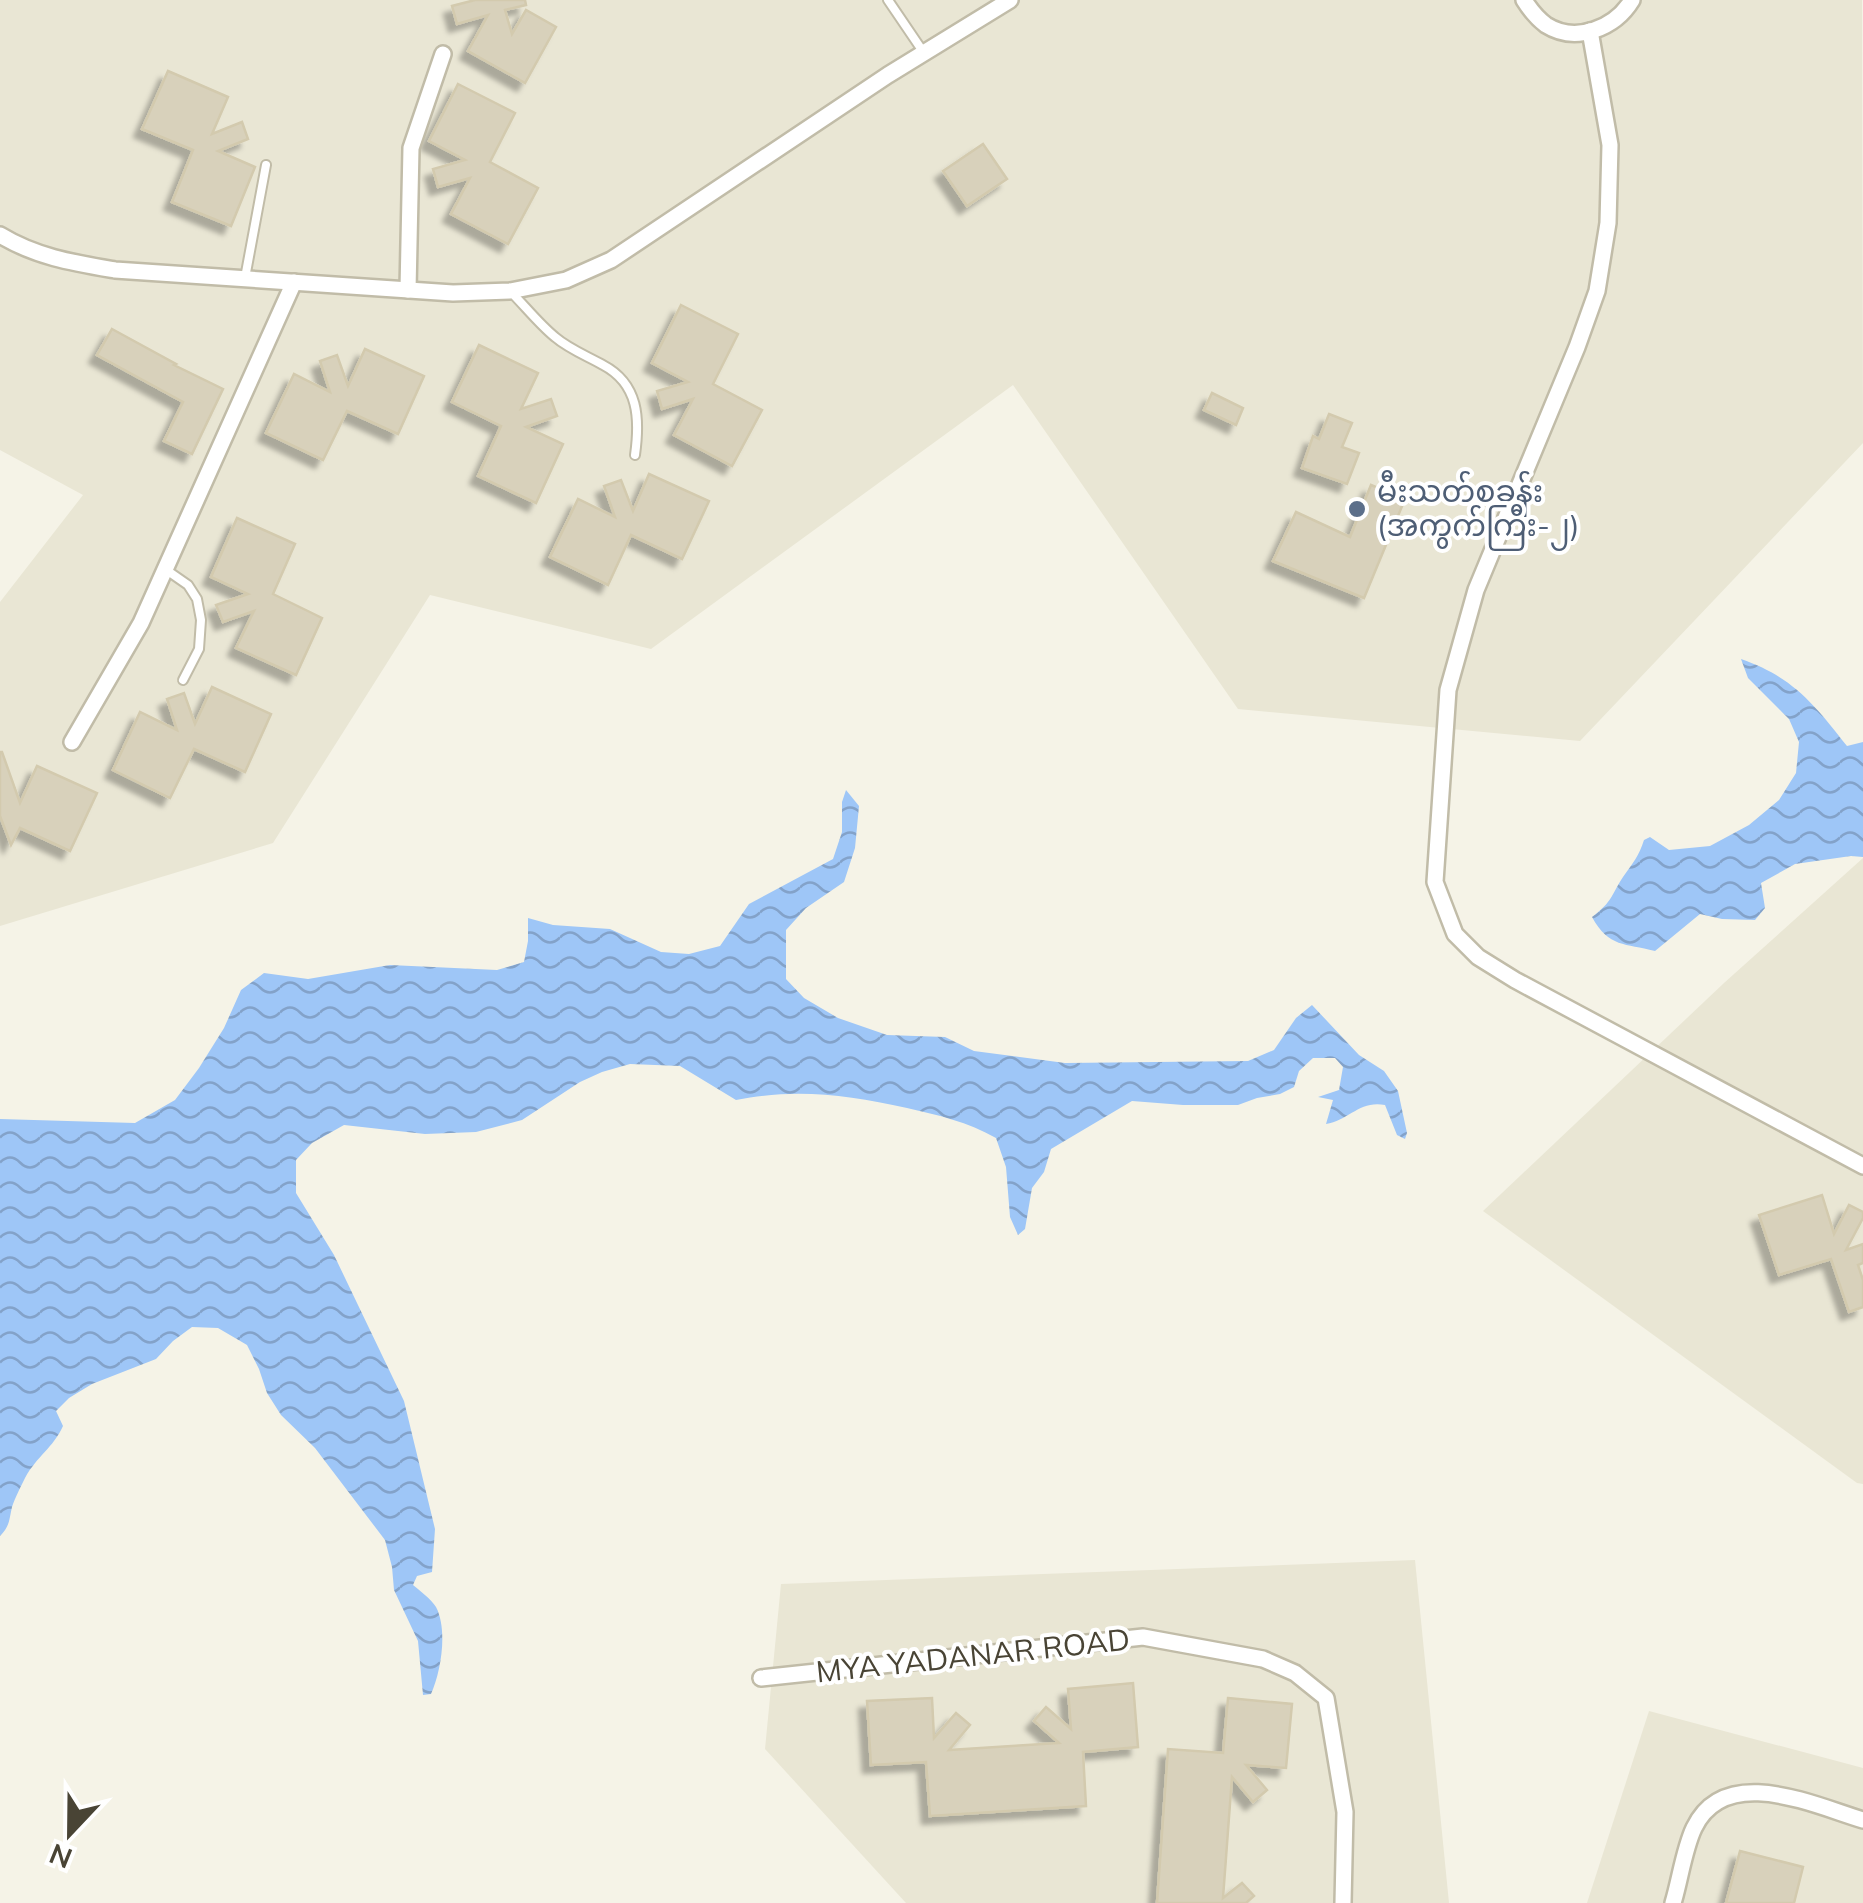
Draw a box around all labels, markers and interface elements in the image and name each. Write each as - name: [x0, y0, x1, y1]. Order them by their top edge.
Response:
- place label: မီးသတ်စခန်း (အကွက်ကြီး-၂): [1377, 470, 1580, 551]
- marker: မီးသတ်စခန်း (အကွက်ကြီး-၂): [1346, 498, 1368, 520]
- street label: MYA YADANAR ROAD: [814, 1620, 1132, 1690]
- north arrow: [20, 1783, 120, 1883]
- text: N: [44, 1836, 77, 1877]

